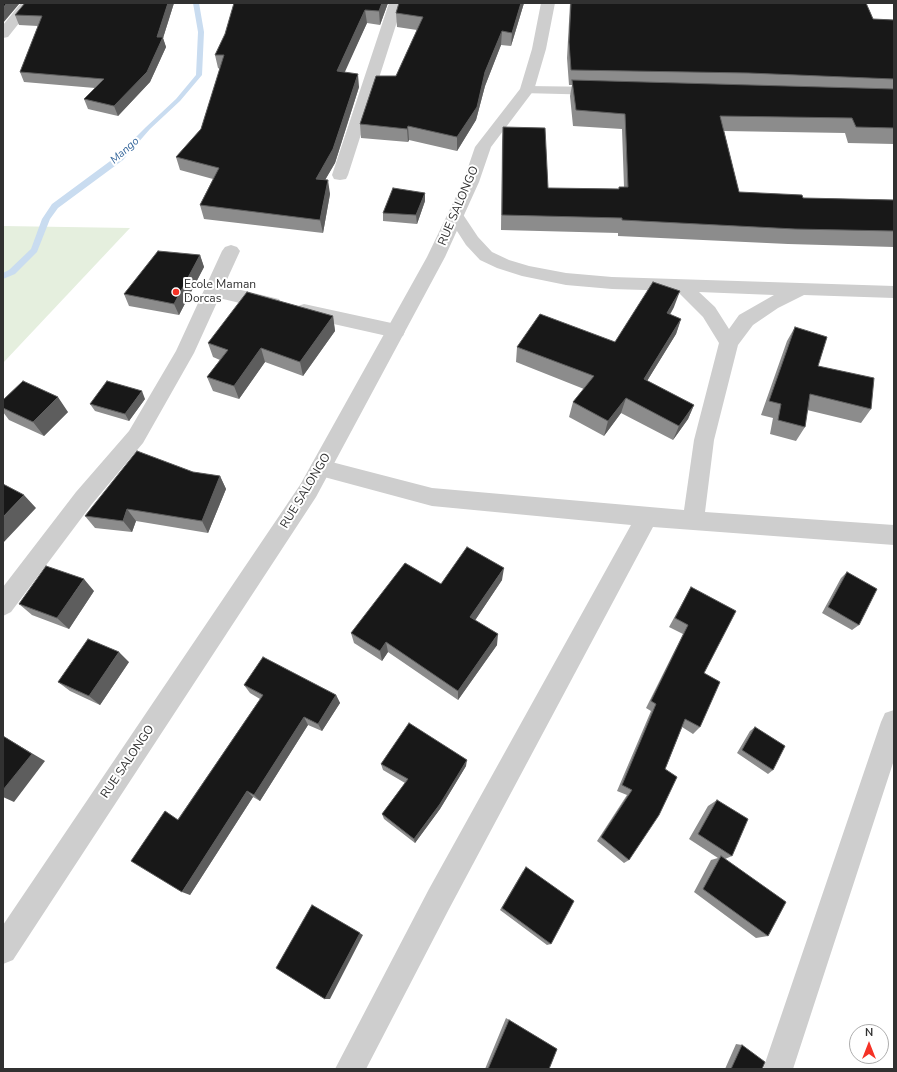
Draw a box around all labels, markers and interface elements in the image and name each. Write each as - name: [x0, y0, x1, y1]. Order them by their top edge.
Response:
- water label: Mango: [108, 135, 142, 167]
- street label: RUE SALONGO: [436, 164, 482, 248]
- place label: Ecole Maman Dorcas: [184, 278, 256, 306]
- marker: Ecole Maman Dorcas: [171, 287, 181, 297]
- street label: RUE SALONGO: [278, 451, 334, 531]
- street label: RUE SALONGO: [98, 723, 158, 801]
- north arrow: [849, 1024, 889, 1064]
- text: N: [865, 1025, 873, 1040]

